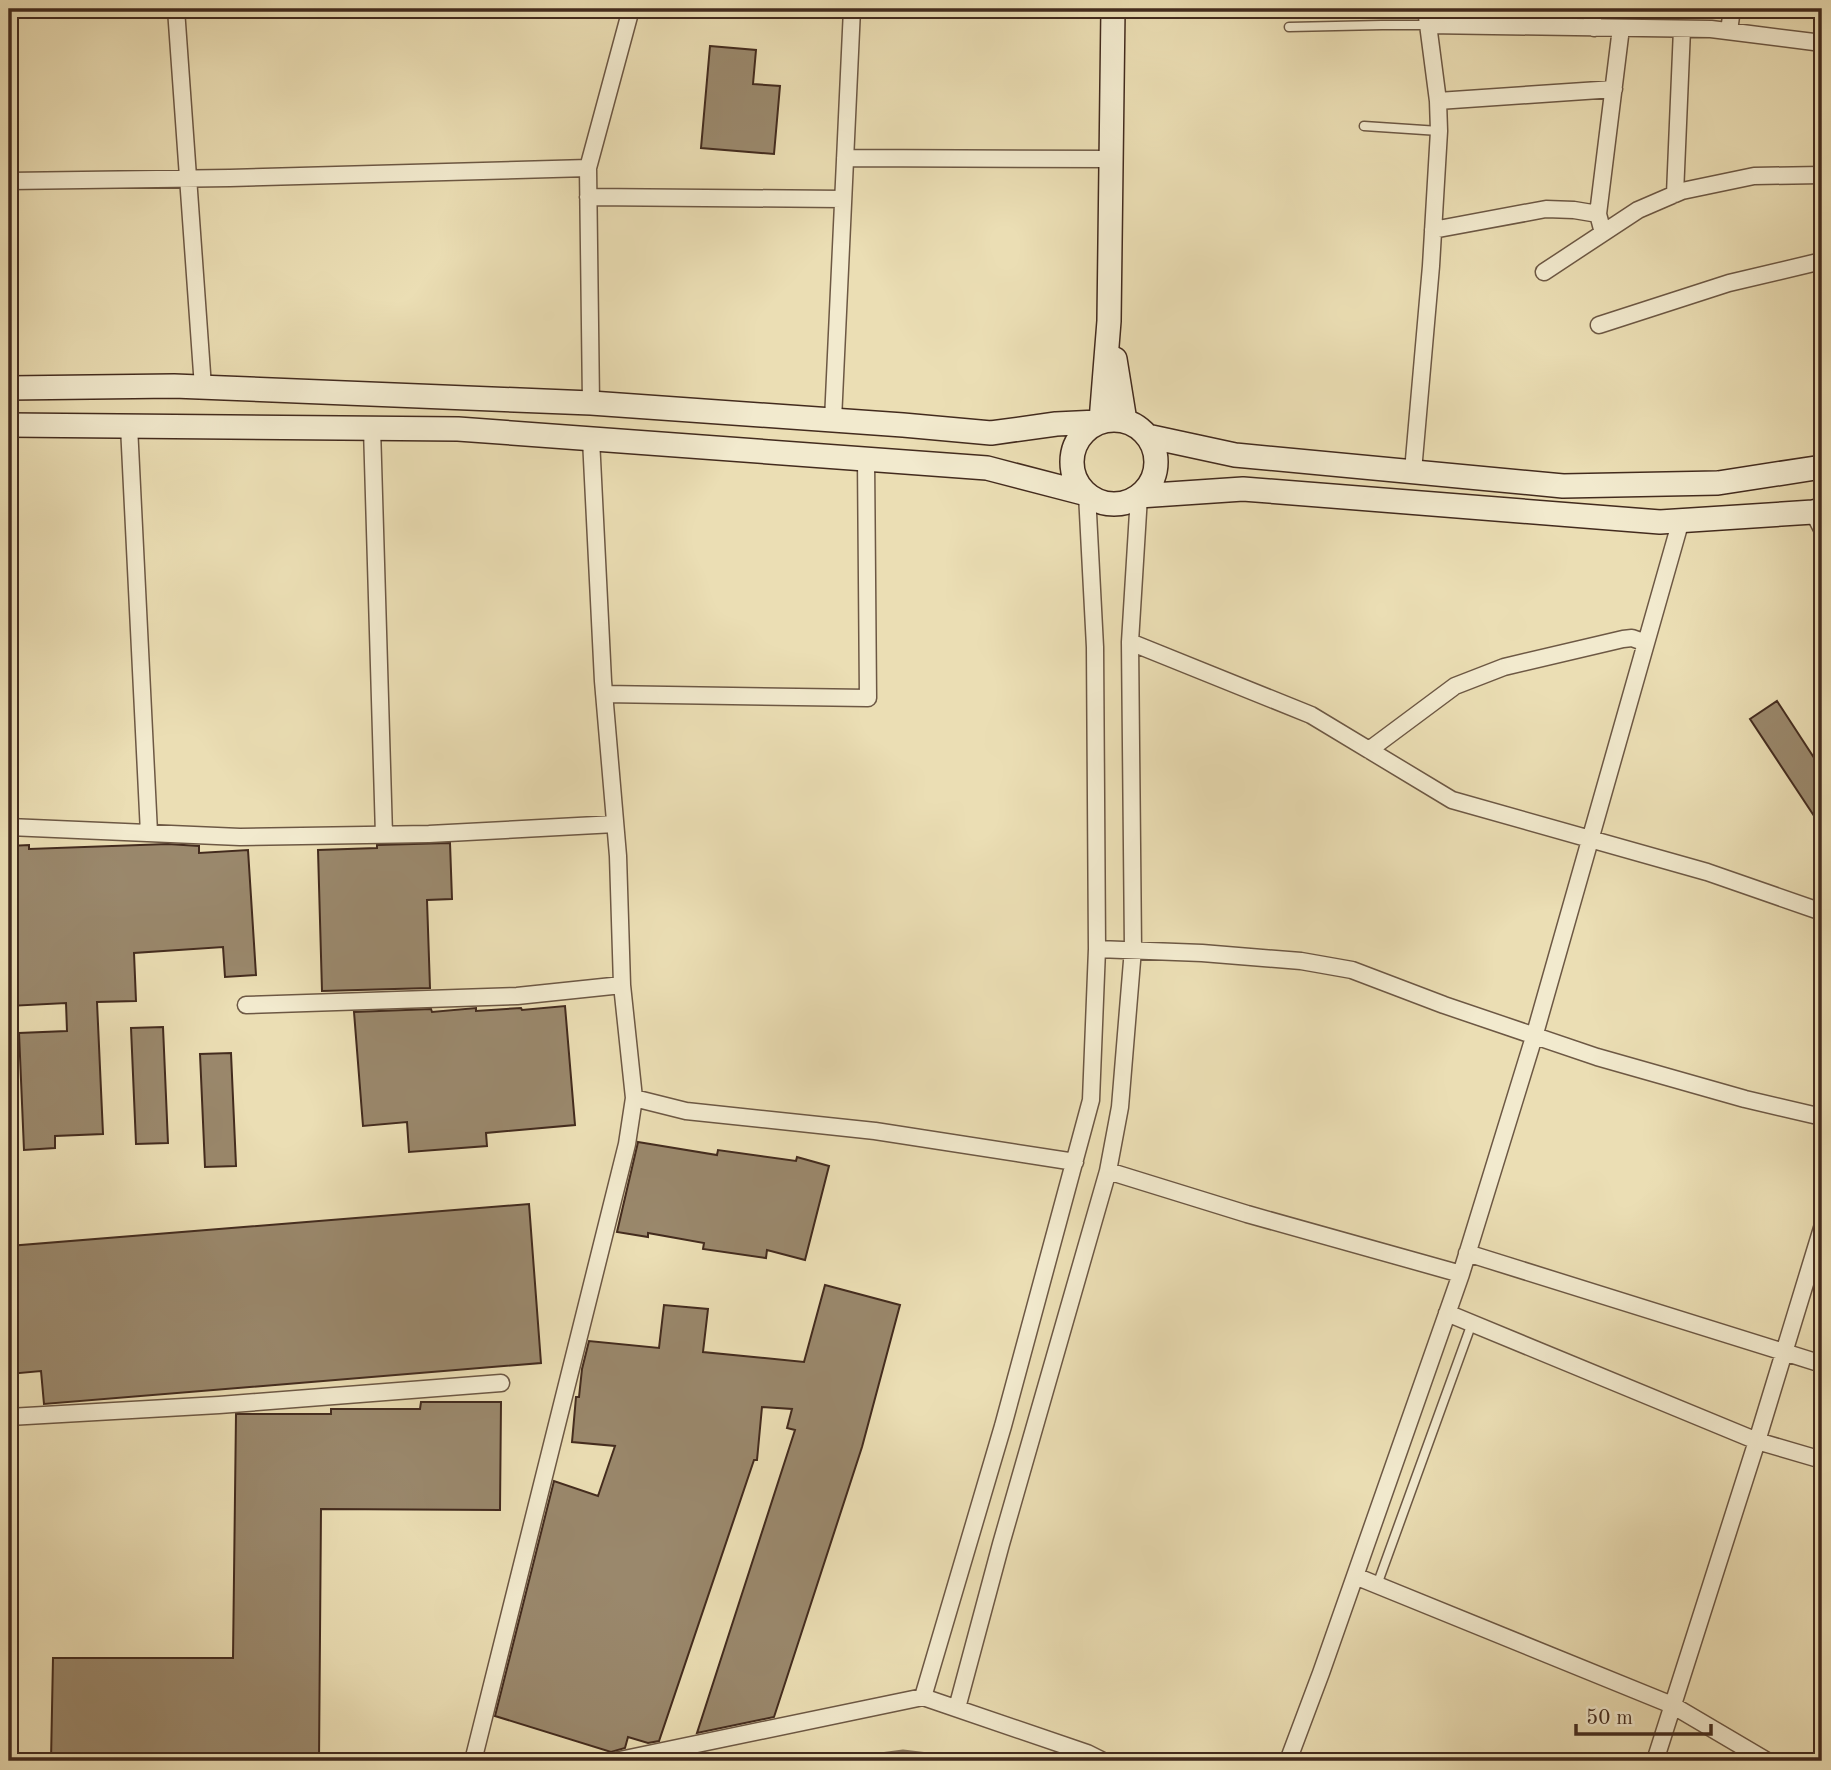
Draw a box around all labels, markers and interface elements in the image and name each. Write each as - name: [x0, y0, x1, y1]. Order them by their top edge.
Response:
- scale bar: [1576, 1693, 1710, 1737]
- text: 50 m: [1586, 1708, 1633, 1729]

